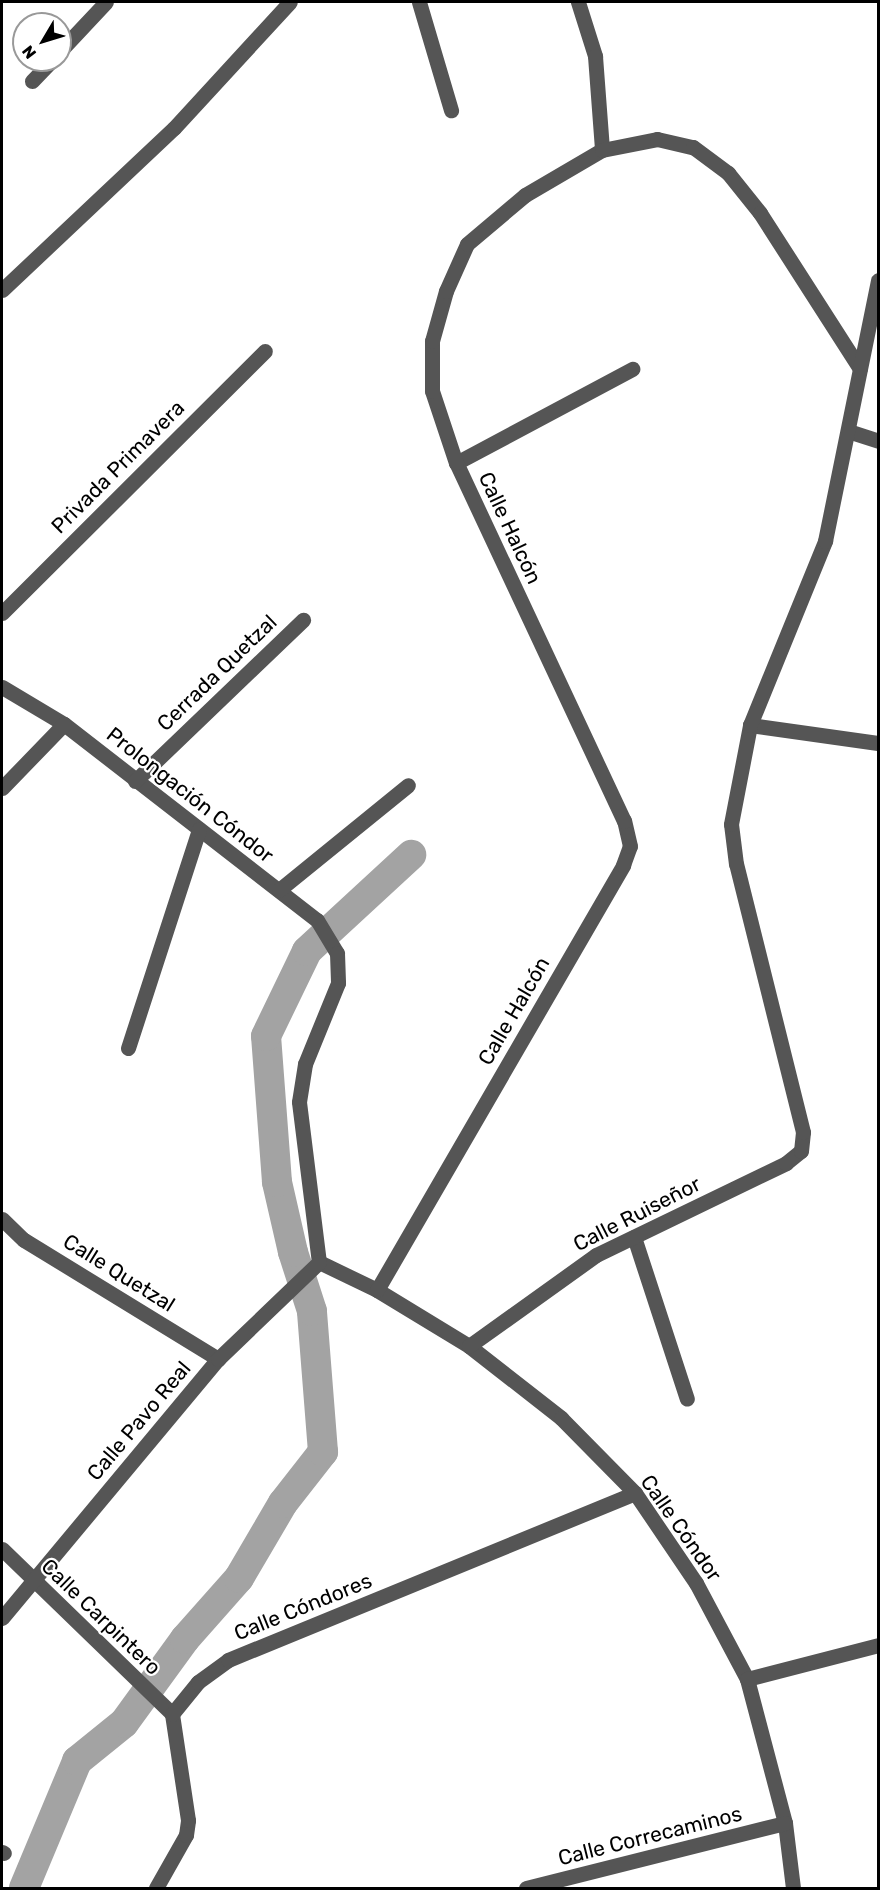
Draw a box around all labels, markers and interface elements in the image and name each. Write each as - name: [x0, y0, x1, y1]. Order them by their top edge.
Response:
- north arrow: [12, 12, 72, 72]
- text: N: [18, 42, 40, 63]
- street label: Privada Primavera: [46, 395, 190, 539]
- street label: Calle Halcón: [473, 468, 547, 588]
- street label: Cerrada Quetzal: [152, 610, 282, 736]
- street label: Prolongación Cóndor: [101, 722, 279, 868]
- street label: Calle Halcón: [473, 952, 555, 1070]
- street label: Calle Ruiseñor: [569, 1171, 705, 1257]
- street label: Calle Quetzal: [59, 1229, 179, 1317]
- street label: Calle Pavo Real: [82, 1356, 196, 1486]
- street label: Calle Cóndor: [635, 1470, 727, 1586]
- street label: Calle Carpintero: [36, 1554, 166, 1680]
- street label: Calle Cóndores: [230, 1568, 376, 1646]
- street label: Calle Correcaminos: [555, 1801, 745, 1871]

